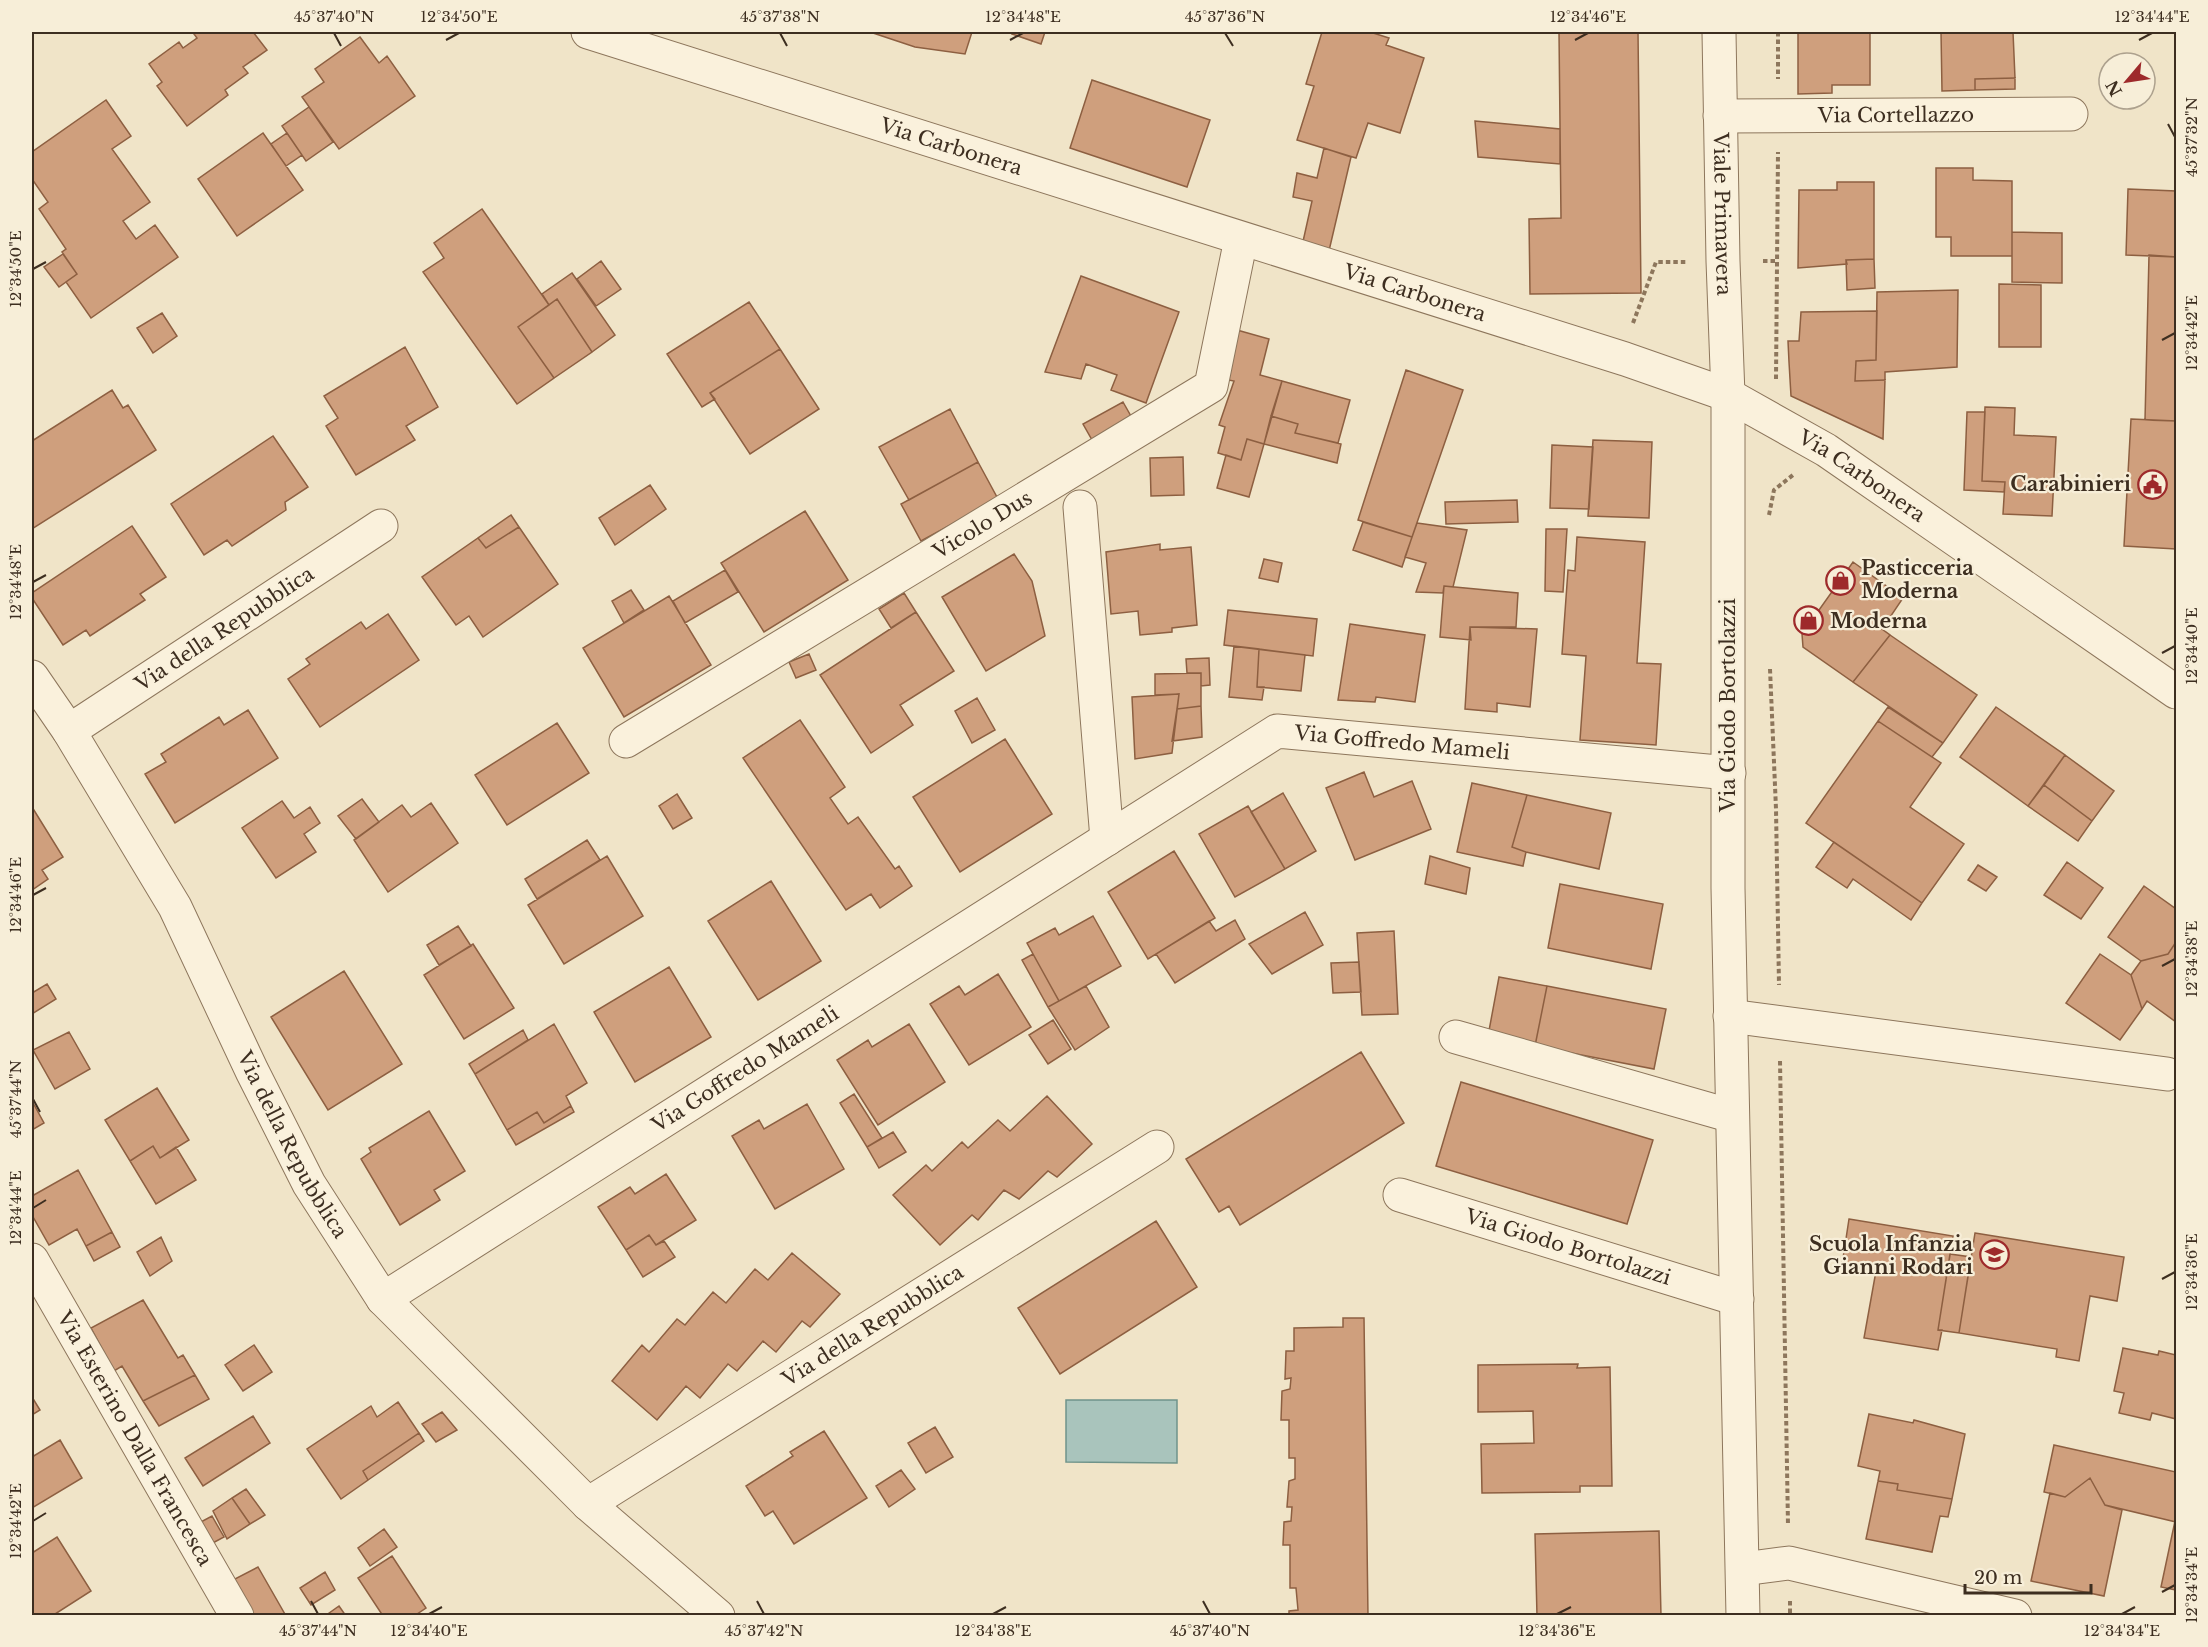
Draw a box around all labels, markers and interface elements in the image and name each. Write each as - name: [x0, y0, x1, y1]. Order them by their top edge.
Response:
- text: 45°37'40"N: [294, 7, 374, 26]
- text: 12°34'50"E: [420, 7, 498, 26]
- text: 45°37'38"N: [740, 7, 820, 26]
- text: 12°34'48"E: [985, 7, 1061, 26]
- text: 45°37'36"N: [1185, 7, 1265, 26]
- text: 12°34'46"E: [1550, 7, 1626, 26]
- text: 12°34'44"E: [2114, 7, 2190, 26]
- north arrow: [2097, 51, 2157, 111]
- text: N: [2101, 77, 2126, 100]
- text: 45°37'32"N: [2182, 97, 2201, 177]
- street label: Via Cortellazzo: [1817, 103, 1974, 127]
- street label: Via Carbonera: [876, 113, 1026, 181]
- street label: Viale Primavera: [1709, 131, 1736, 297]
- text: 12°34'50"E: [6, 230, 25, 308]
- street label: Via Carbonera: [1340, 259, 1490, 327]
- text: 12°34'42"E: [2182, 295, 2201, 371]
- street label: Via Carbonera: [1793, 425, 1931, 528]
- public building icon: Carabinieri: [2136, 468, 2168, 500]
- place label: Carabinieri: [2010, 472, 2131, 496]
- street label: Vicolo Dus: [928, 485, 1036, 564]
- text: 12°34'48"E: [6, 544, 25, 620]
- place label: Pasticceria Moderna: [1861, 556, 1974, 603]
- street label: Via della Repubblica: [130, 561, 319, 697]
- shop icon: Pasticceria Moderna: [1824, 564, 1856, 596]
- street label: Via Giodo Bortolazzi: [1716, 598, 1740, 813]
- shop icon: Moderna: [1793, 605, 1825, 637]
- text: 12°34'40"E: [2182, 607, 2201, 685]
- place label: Moderna: [1830, 609, 1928, 633]
- street label: Via Goffredo Mameli: [1292, 721, 1511, 765]
- text: 12°34'46"E: [6, 857, 25, 933]
- text: 12°34'38"E: [2182, 920, 2201, 997]
- street label: Via Goffredo Mameli: [647, 1001, 843, 1138]
- street label: Via della Repubblica: [232, 1046, 353, 1243]
- text: 45°37'44"N: [6, 1060, 25, 1138]
- text: 12°34'44"E: [6, 1170, 25, 1246]
- street label: Via Giodo Bortolazzi: [1461, 1204, 1674, 1290]
- place label: Scuola Infanzia Gianni Rodari: [1809, 1232, 1974, 1279]
- text: 12°34'36"E: [2182, 1233, 2201, 1311]
- school or university icon: Scuola Infanzia Gianni Rodari: [1978, 1239, 2010, 1271]
- street label: Via della Repubblica: [777, 1259, 968, 1392]
- street label: Via Esterino Dalla Francesca: [52, 1306, 218, 1571]
- text: 12°34'42"E: [6, 1483, 25, 1559]
- text: 12°34'34"E: [2182, 1547, 2201, 1623]
- scale bar: [1965, 1557, 2091, 1595]
- text: 20 m: [1974, 1567, 2022, 1589]
- text: 45°37'44"N: [279, 1621, 357, 1640]
- text: 12°34'40"E: [390, 1621, 468, 1640]
- text: 45°37'42"N: [725, 1621, 803, 1640]
- text: 12°34'38"E: [955, 1621, 1032, 1640]
- text: 45°37'40"N: [1170, 1621, 1250, 1640]
- text: 12°34'36"E: [1518, 1621, 1596, 1640]
- text: 12°34'34"E: [2084, 1621, 2160, 1640]

